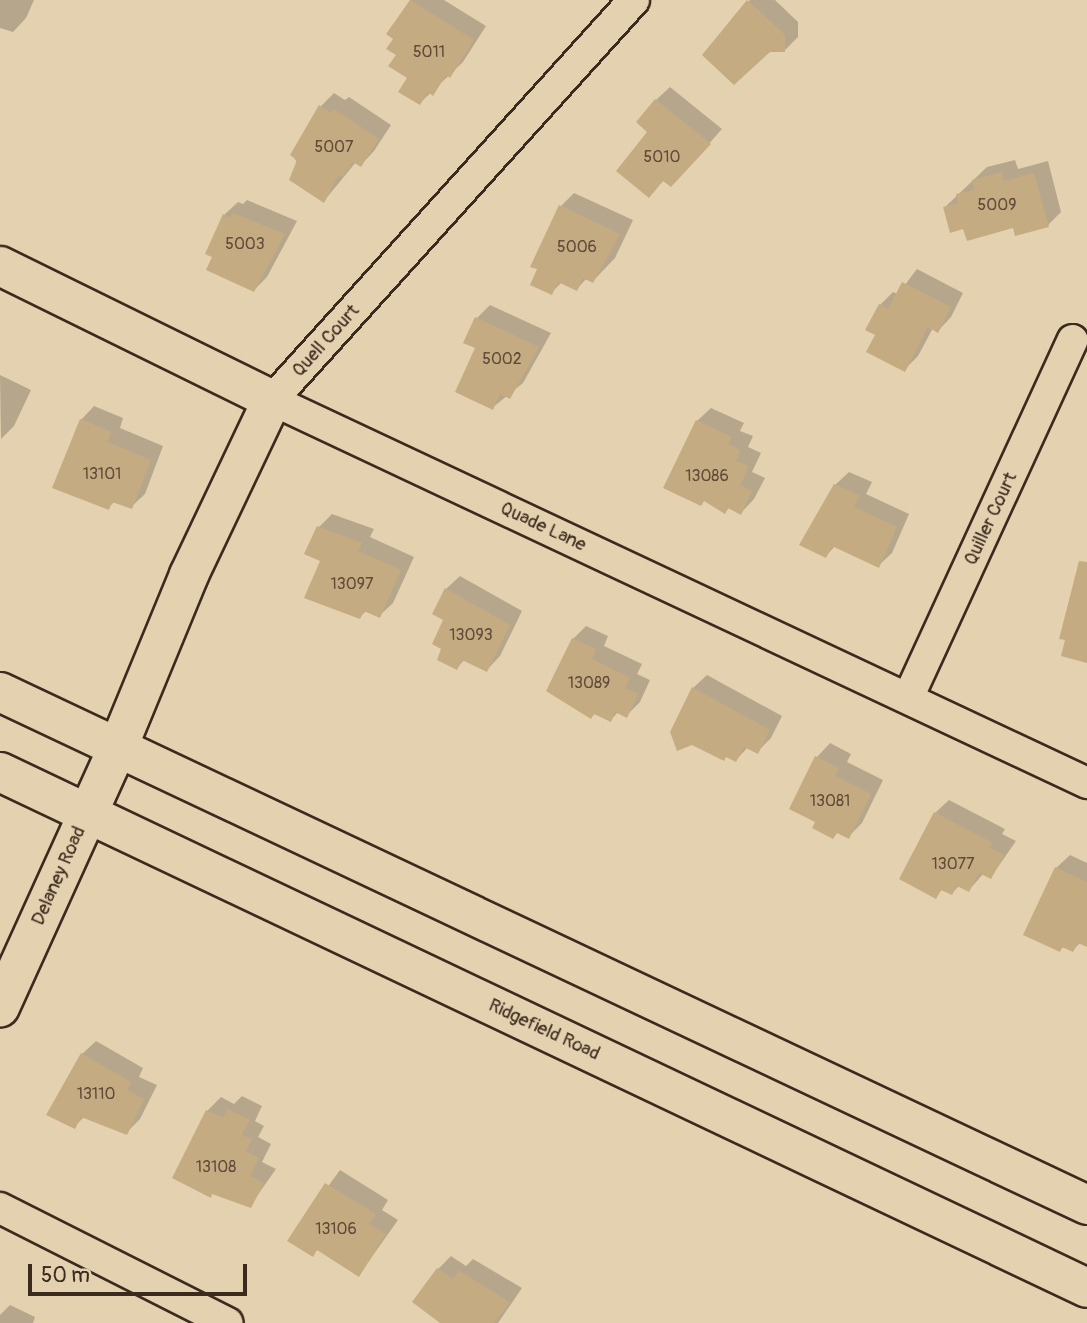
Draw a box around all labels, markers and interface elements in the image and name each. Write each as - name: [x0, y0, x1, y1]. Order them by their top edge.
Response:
- house number: 5011: [413, 42, 445, 62]
- house number: 5007: [315, 137, 353, 157]
- house number: 5010: [644, 147, 680, 167]
- house number: 5009: [978, 195, 1016, 215]
- house number: 5003: [225, 234, 265, 254]
- house number: 5006: [557, 237, 597, 257]
- street label: Quell Court: [288, 300, 364, 382]
- house number: 5002: [482, 349, 522, 369]
- house number: 13101: [83, 464, 121, 484]
- house number: 13086: [685, 466, 729, 486]
- street label: Quiller Court: [960, 469, 1022, 569]
- street label: Quade Lane: [496, 497, 590, 557]
- house number: 13097: [331, 574, 373, 594]
- house number: 13093: [449, 625, 493, 645]
- house number: 13089: [568, 673, 610, 693]
- house number: 13081: [810, 791, 850, 811]
- street label: Delaney Road: [27, 823, 91, 929]
- house number: 13077: [931, 854, 975, 874]
- street label: Ridgefield Road: [485, 994, 603, 1066]
- house number: 13110: [77, 1084, 115, 1104]
- house number: 13108: [196, 1157, 236, 1177]
- house number: 13106: [315, 1219, 357, 1239]
- scale bar: [32, 1250, 250, 1294]
- text: 50 m: [41, 1262, 90, 1289]

